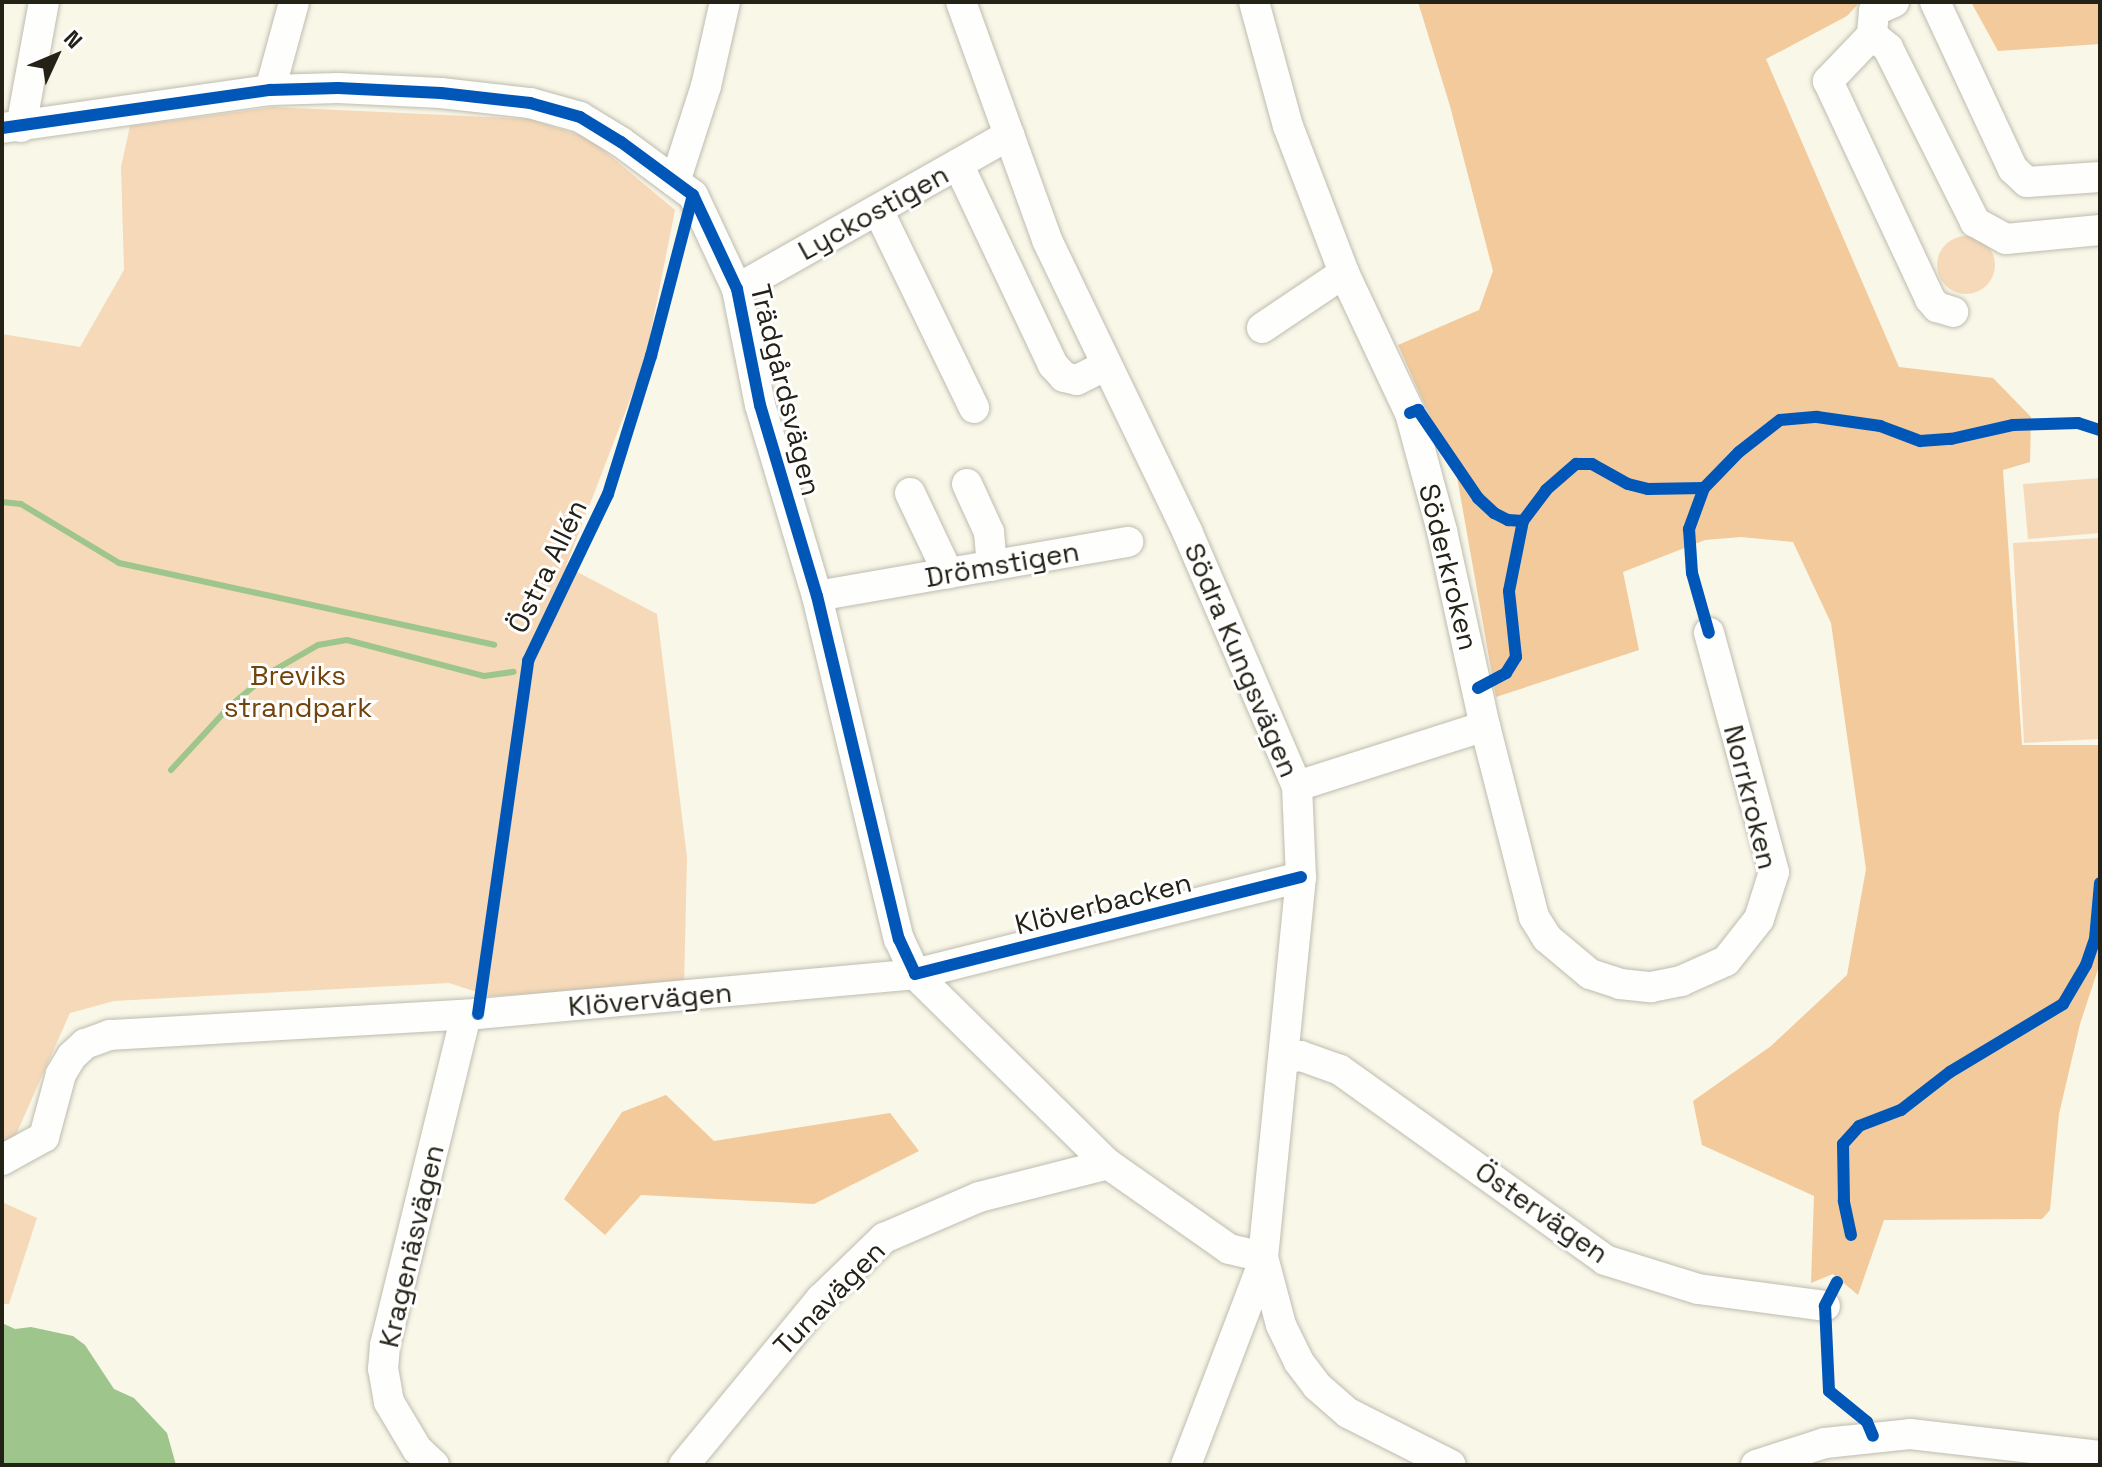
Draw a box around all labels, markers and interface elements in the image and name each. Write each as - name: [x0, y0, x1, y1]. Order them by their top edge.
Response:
- north arrow: [16, 16, 96, 96]
- text: N: [58, 24, 88, 54]
- street label: Lyckostigen: [792, 157, 954, 267]
- street label: Trädgårdsvägen: [743, 281, 829, 499]
- street label: Söderkroken: [1412, 480, 1486, 654]
- street label: Östra Allén: [500, 494, 594, 638]
- street label: Drömstigen: [922, 534, 1082, 594]
- street label: Södra Kungsvägen: [1177, 538, 1307, 782]
- park label: Breviks strandpark: [224, 658, 372, 724]
- street label: Norrkroken: [1717, 721, 1785, 873]
- street label: Klöverbacken: [1011, 865, 1195, 941]
- street label: Klövervägen: [567, 975, 733, 1023]
- street label: Kragenäsvägen: [371, 1141, 451, 1351]
- street label: Östervägen: [1469, 1154, 1615, 1270]
- street label: Tunavägen: [766, 1234, 892, 1362]

